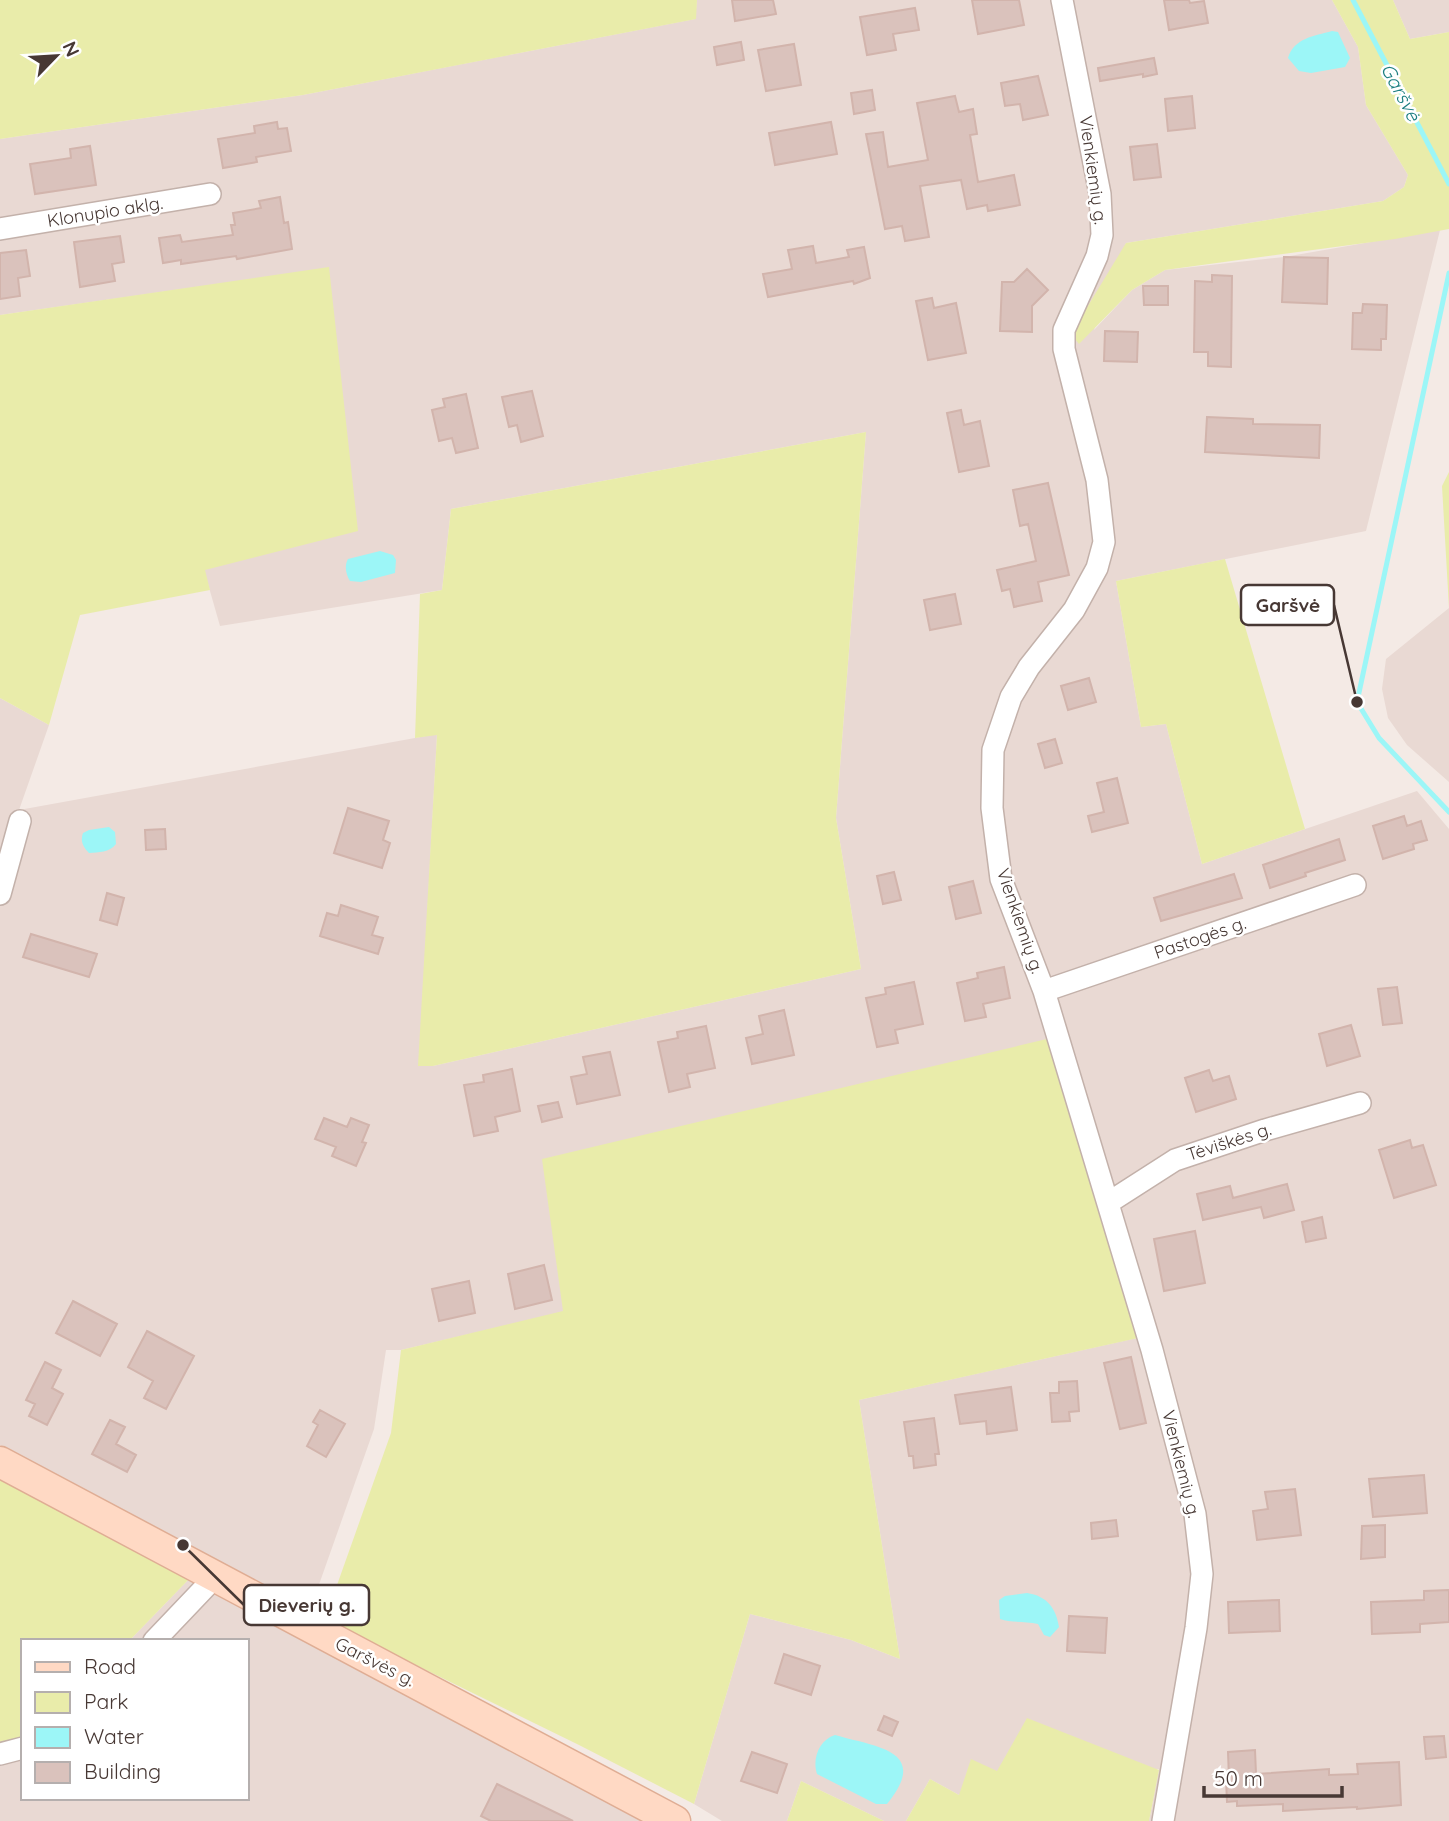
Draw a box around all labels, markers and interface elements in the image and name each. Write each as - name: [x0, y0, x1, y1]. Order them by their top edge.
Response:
- north arrow: [21, 21, 91, 91]
- text: N: [58, 37, 85, 60]
- water label: Garšvė: [1376, 59, 1427, 126]
- street label: Vienkiemių g.: [1074, 114, 1113, 226]
- street label: Klonupio aklg.: [45, 191, 165, 232]
- callout: Garšvė: [1241, 585, 1334, 625]
- text: Garšvė: [1256, 593, 1320, 617]
- street label: Vienkiemių g.: [992, 865, 1049, 977]
- street label: Pastogės g.: [1151, 911, 1249, 964]
- street label: Tėviškės g.: [1184, 1117, 1274, 1166]
- street label: Vienkiemių g.: [1157, 1408, 1206, 1520]
- callout: Dieverių g.: [244, 1585, 369, 1625]
- text: Dieverių g.: [258, 1593, 356, 1617]
- street label: Garšvės g.: [331, 1632, 419, 1691]
- legend: [21, 1639, 248, 1800]
- text: Road: [84, 1653, 136, 1679]
- text: Park: [84, 1688, 128, 1714]
- text: Water: [84, 1723, 144, 1749]
- scale bar: [1204, 1755, 1342, 1799]
- text: Building: [84, 1758, 161, 1784]
- text: 50 m: [1214, 1765, 1263, 1791]

